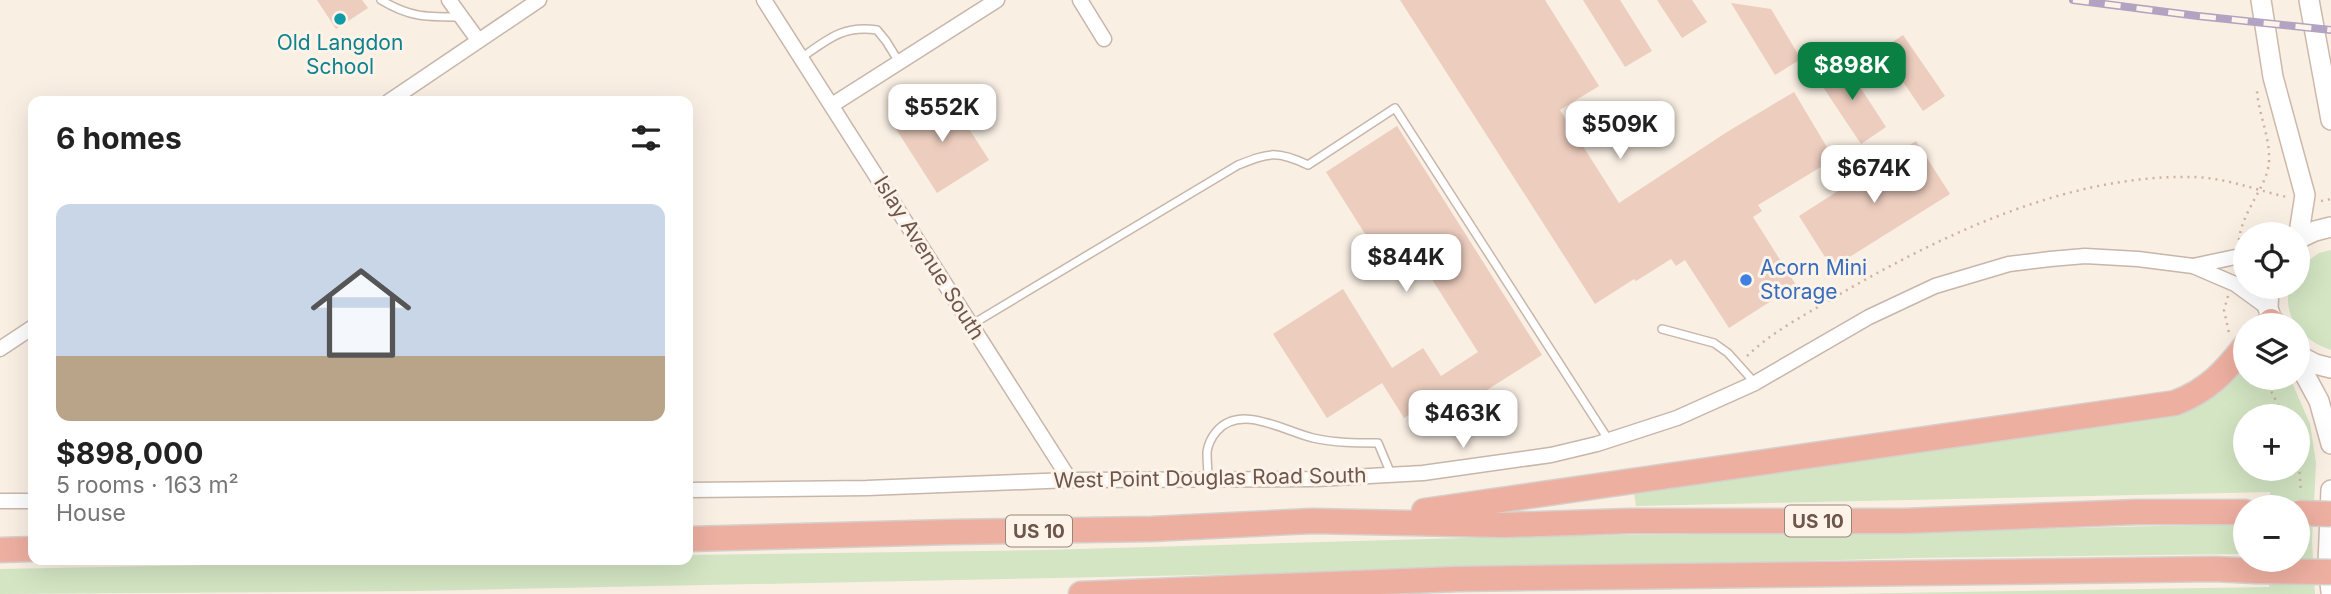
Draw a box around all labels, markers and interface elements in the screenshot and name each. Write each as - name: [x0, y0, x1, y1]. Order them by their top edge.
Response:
- marker: Old Langdon School: [332, 11, 348, 27]
- place label: Old Langdon School: [277, 30, 403, 79]
- pin: $898K: [1803, 42, 1901, 102]
- text: $898K: [1814, 51, 1890, 79]
- pin: $552K: [893, 85, 991, 144]
- text: $552K: [904, 93, 980, 121]
- pin: $509K: [1571, 102, 1669, 161]
- text: $509K: [1582, 110, 1658, 138]
- icon: filters: [627, 119, 665, 157]
- text: 6 homes: [56, 120, 182, 156]
- pin: $674K: [1825, 146, 1923, 205]
- text: $674K: [1837, 154, 1911, 182]
- street label: Islay Avenue South: [869, 171, 990, 344]
- map controls: [2233, 222, 2310, 572]
- button: locate: [2233, 222, 2310, 299]
- pin: $844K: [1357, 234, 1455, 294]
- text: $844K: [1367, 243, 1445, 271]
- icon: home: [298, 250, 424, 376]
- place label: Acorn Mini Storage: [1760, 255, 1867, 304]
- marker: Acorn Mini Storage: [1738, 272, 1754, 288]
- button: layers: [2233, 313, 2310, 390]
- pin: $463K: [1414, 391, 1512, 450]
- text: $463K: [1425, 399, 1501, 427]
- button: +: [2233, 404, 2310, 481]
- text: $898,000: [56, 435, 203, 471]
- street label: West Point Douglas Road South: [1053, 462, 1367, 493]
- text: 5 rooms · 163 m²: [56, 471, 239, 499]
- button: −: [2233, 495, 2310, 572]
- text: House: [56, 499, 126, 527]
- road number: US 10: [1785, 506, 1851, 536]
- road number: US 10: [1006, 516, 1072, 546]

